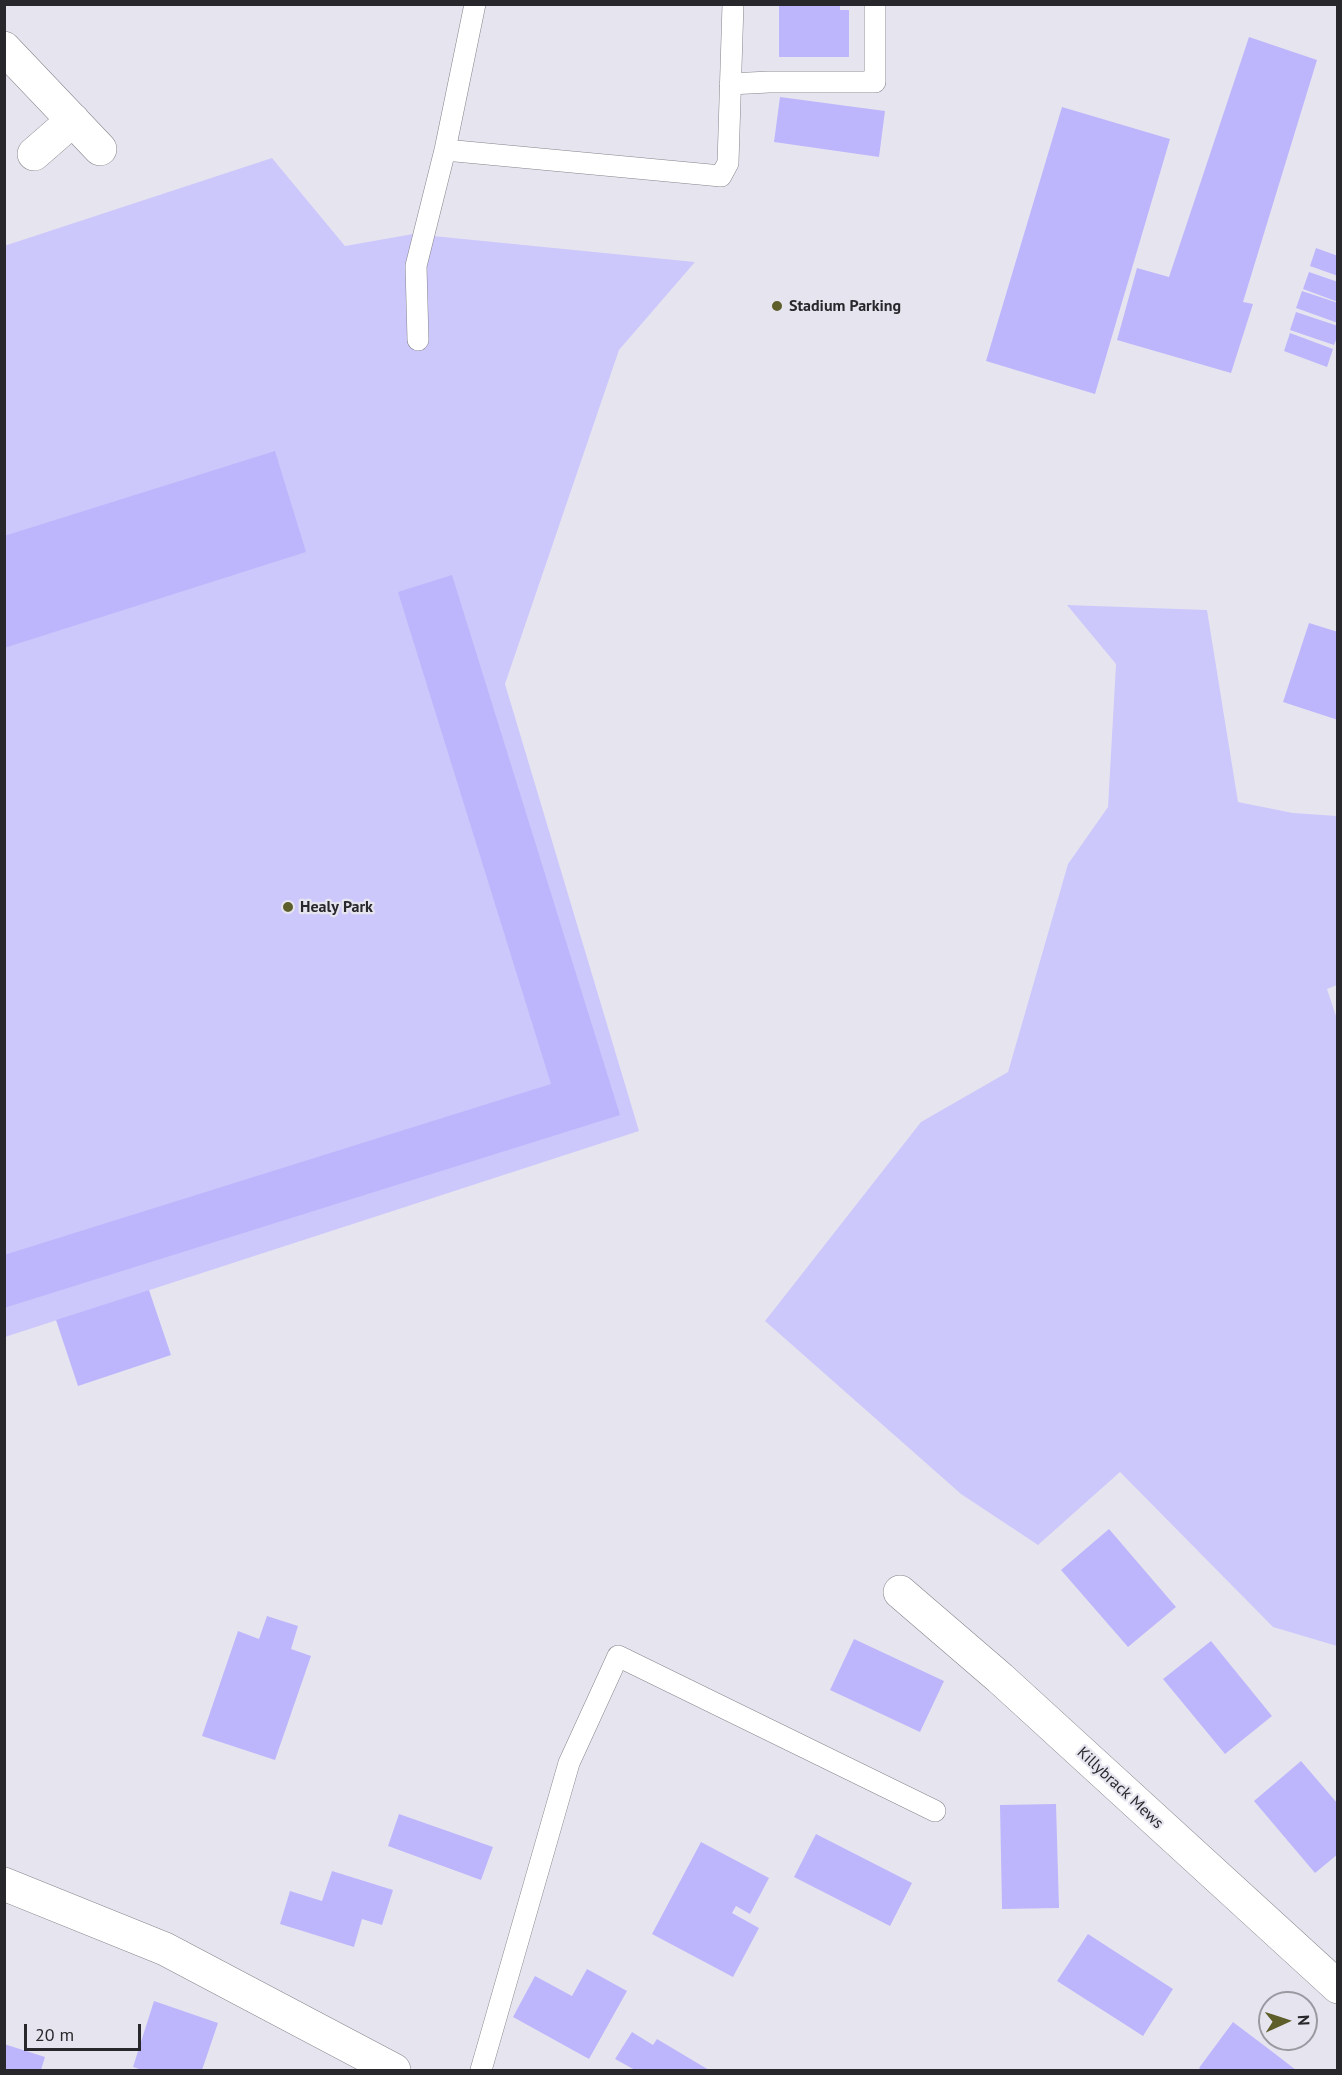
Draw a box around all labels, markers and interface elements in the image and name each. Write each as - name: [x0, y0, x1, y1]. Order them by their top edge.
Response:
- place label: Stadium Parking: [789, 296, 901, 316]
- marker: Stadium Parking: [770, 299, 784, 313]
- place label: Healy Park: [300, 897, 373, 917]
- marker: Healy Park: [281, 900, 295, 914]
- street label: Killybrack Mews: [1073, 1743, 1167, 1833]
- north arrow: [1258, 1991, 1318, 2051]
- scale bar: [27, 2012, 144, 2050]
- text: N: [1294, 2014, 1314, 2026]
- text: 20 m: [35, 2023, 74, 2046]

